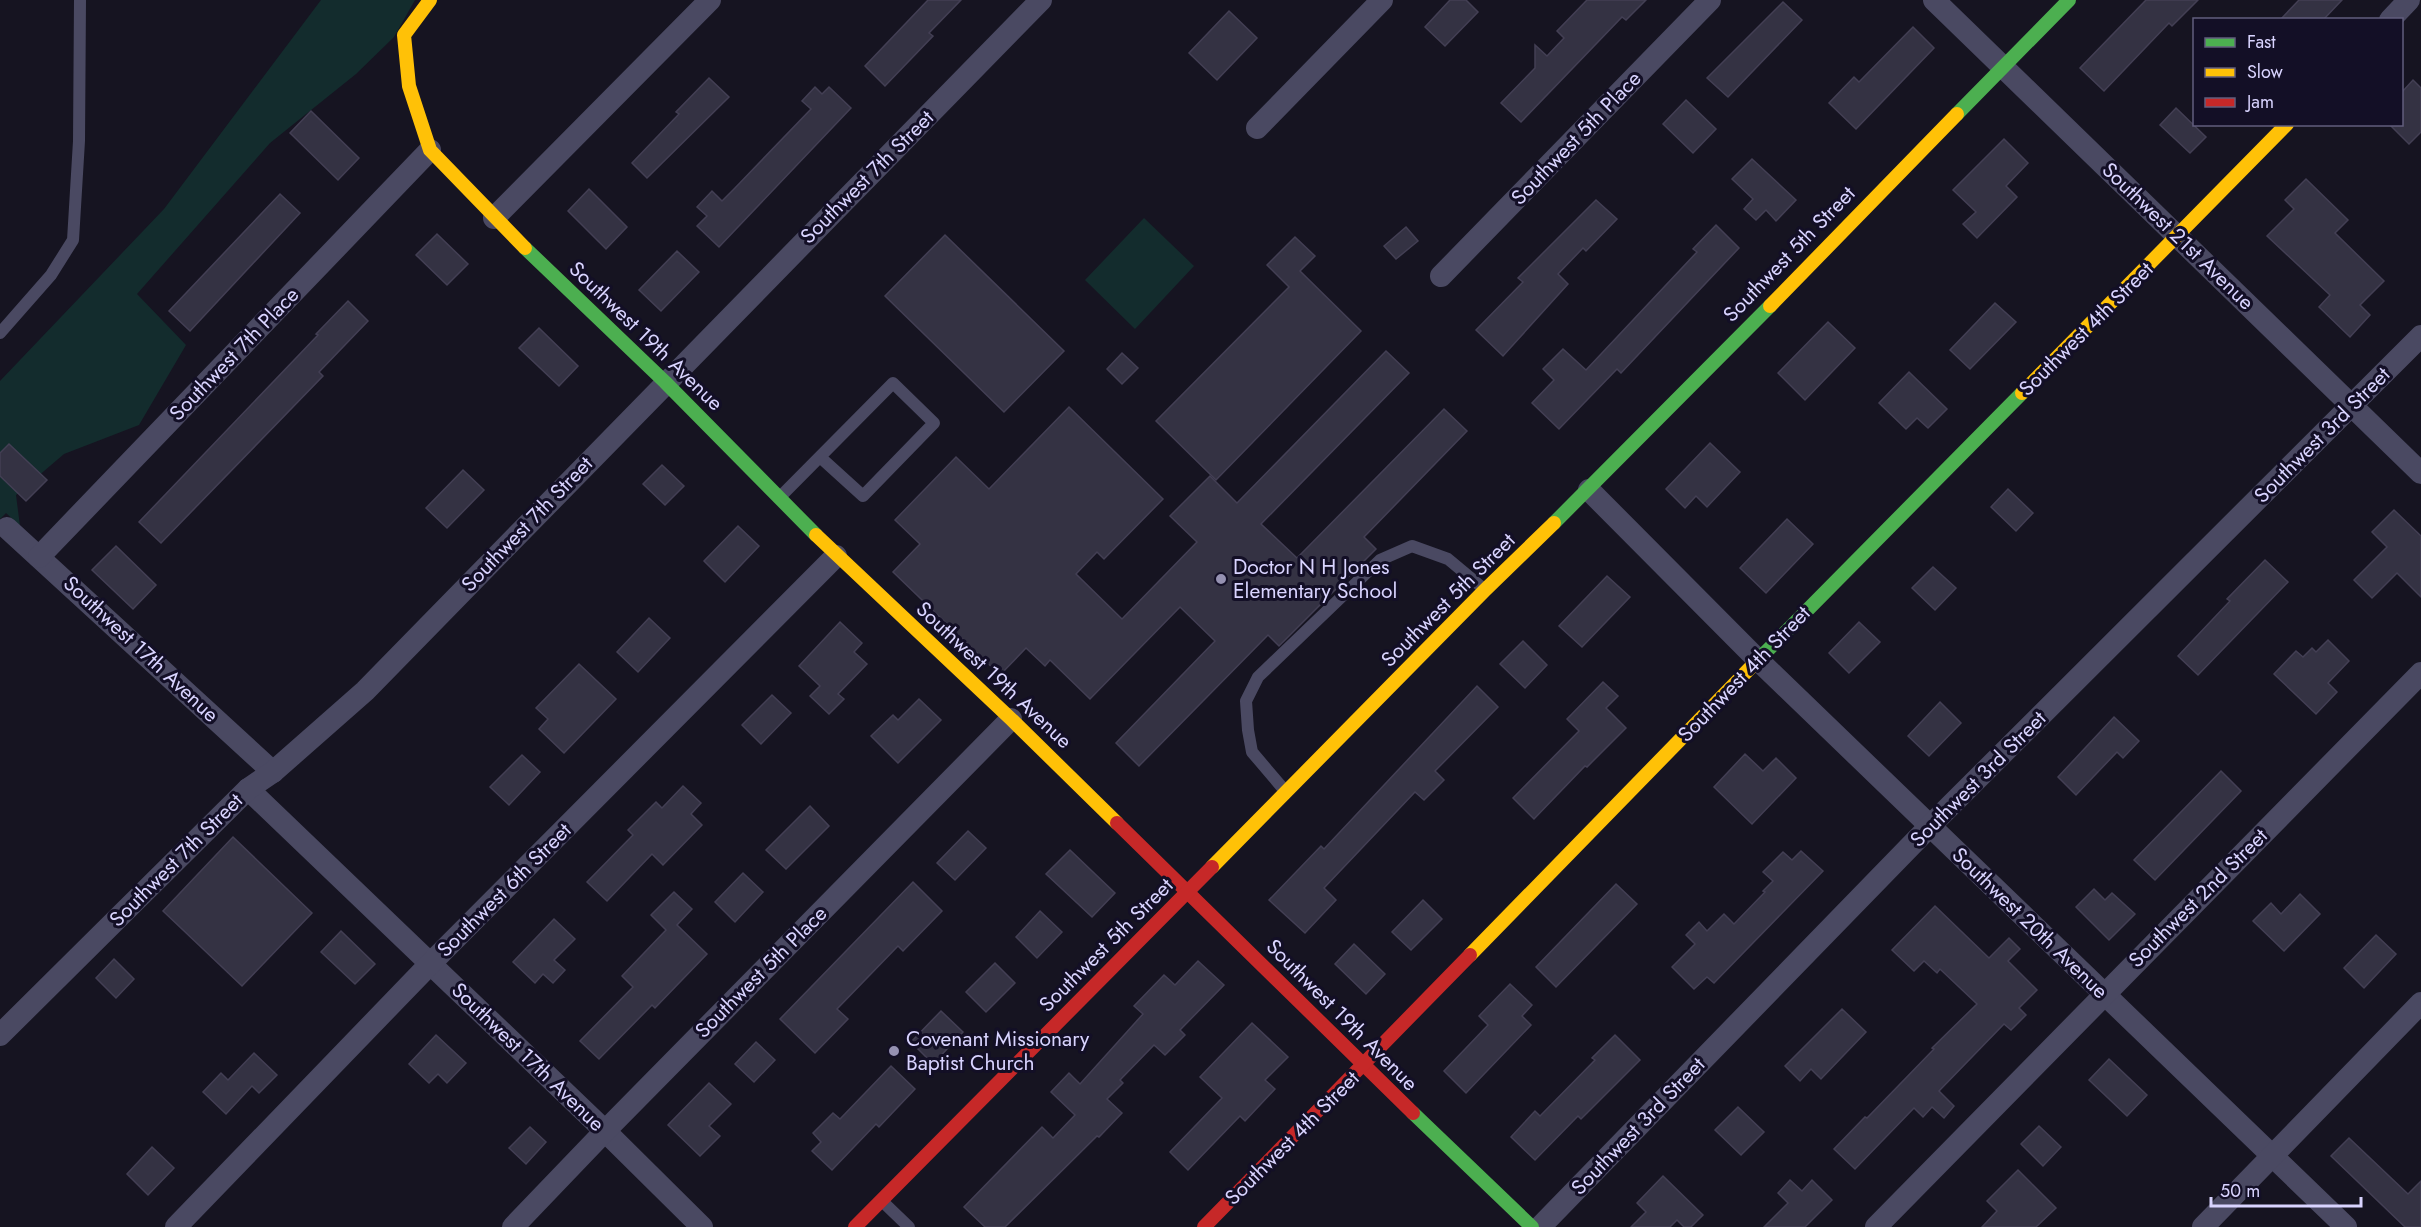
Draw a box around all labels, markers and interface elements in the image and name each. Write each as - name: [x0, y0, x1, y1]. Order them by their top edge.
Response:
- legend: [2193, 18, 2403, 126]
- text: Fast: [2247, 29, 2276, 55]
- text: Slow: [2247, 59, 2284, 85]
- street label: Southwest 5th Place: [1504, 64, 1648, 212]
- text: Jam: [2245, 89, 2274, 115]
- street label: Southwest 7th Street: [793, 103, 941, 251]
- street label: Southwest 21st Avenue: [2095, 155, 2261, 317]
- street label: Southwest 5th Street: [1716, 179, 1862, 329]
- street label: Southwest 19th Avenue: [562, 254, 730, 418]
- street label: Southwest 4th Street: [2012, 255, 2160, 403]
- street label: Southwest 7th Place: [162, 280, 306, 427]
- street label: Southwest 3rd Street: [2247, 360, 2397, 510]
- street label: Southwest 7th Street: [454, 450, 600, 598]
- street label: Southwest 5th Street: [1374, 526, 1522, 674]
- place label: Doctor N H Jones Elementary School: [1233, 552, 1397, 606]
- street label: Southwest 17th Avenue: [57, 569, 226, 729]
- marker: Doctor N H Jones Elementary School: [1214, 572, 1228, 586]
- street label: Southwest 19th Avenue: [909, 595, 1079, 756]
- street label: Southwest 4th Street: [1671, 599, 1817, 749]
- street label: Southwest 3rd Street: [1903, 704, 2053, 854]
- street label: Southwest 7th Street: [102, 786, 250, 934]
- street label: Southwest 6th Street: [430, 816, 578, 964]
- street label: Southwest 2nd Street: [2122, 822, 2274, 974]
- street label: Southwest 20th Avenue: [1945, 840, 2115, 1006]
- street label: Southwest 5th Street: [1032, 871, 1180, 1019]
- street label: Southwest 5th Place: [688, 899, 834, 1045]
- street label: Southwest 19th Avenue: [1259, 932, 1425, 1098]
- street label: Southwest 17th Avenue: [445, 976, 611, 1138]
- place label: Covenant Missionary Baptist Church: [906, 1024, 1090, 1078]
- marker: Covenant Missionary Baptist Church: [887, 1044, 901, 1058]
- street label: Southwest 3rd Street: [1564, 1050, 1712, 1202]
- street label: Southwest 4th Street: [1218, 1064, 1366, 1212]
- scale bar: [2211, 1170, 2361, 1208]
- text: 50 m: [2220, 1178, 2260, 1204]

